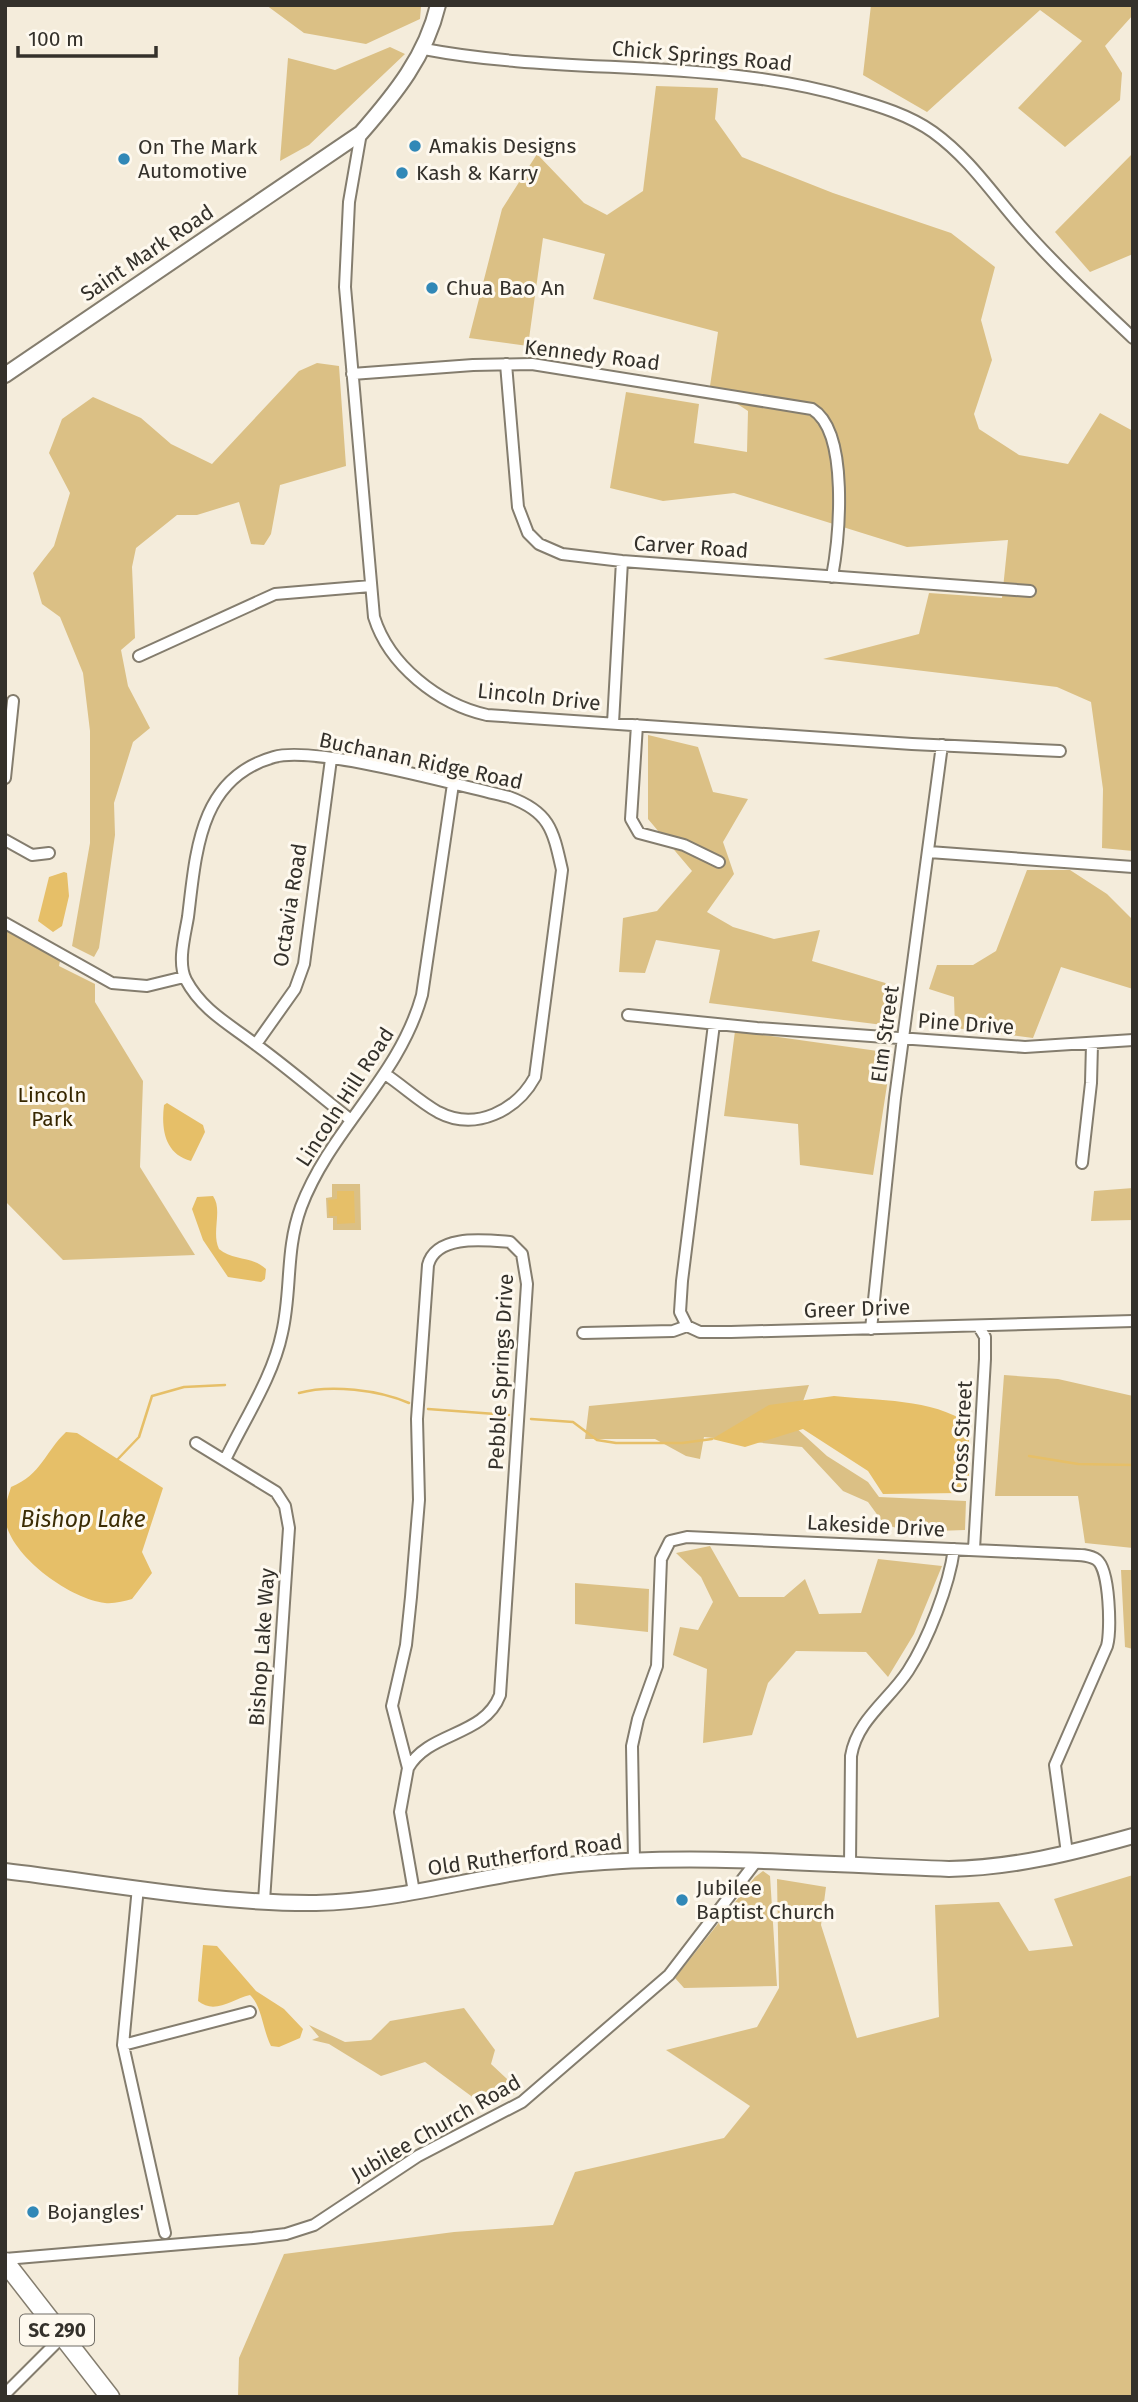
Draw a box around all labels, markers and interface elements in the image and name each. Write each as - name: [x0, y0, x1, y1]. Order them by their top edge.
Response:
- scale bar: [18, 14, 156, 58]
- text: 100 m: [28, 26, 84, 52]
- street label: Chick Springs Road: [611, 35, 793, 77]
- place label: Amakis Designs: [429, 133, 576, 159]
- place label: On The Mark Automotive: [138, 134, 257, 184]
- marker: Amakis Designs: [407, 138, 423, 154]
- marker: On The Mark Automotive: [116, 151, 132, 167]
- place label: Kash & Karry: [416, 160, 539, 186]
- marker: Kash & Karry: [394, 165, 410, 181]
- street label: Saint Mark Road: [76, 199, 218, 307]
- place label: Chua Bao An: [446, 275, 565, 301]
- marker: Chua Bao An: [424, 280, 440, 296]
- street label: Kennedy Road: [523, 334, 661, 376]
- street label: Carver Road: [633, 530, 749, 564]
- street label: Lincoln Drive: [476, 678, 602, 716]
- street label: Buchanan Ridge Road: [317, 727, 525, 795]
- street label: Octavia Road: [267, 841, 313, 969]
- street label: Elm Street: [865, 983, 905, 1084]
- street label: Pine Drive: [917, 1008, 1015, 1040]
- street label: Lincoln Hill Road: [290, 1022, 400, 1172]
- park label: Lincoln Park: [17, 1082, 87, 1132]
- street label: Pebble Springs Drive: [483, 1273, 519, 1471]
- street label: Greer Drive: [803, 1294, 911, 1324]
- street label: Cross Street: [946, 1379, 978, 1494]
- water label: Bishop Lake: [20, 1505, 146, 1533]
- street label: Lakeside Drive: [806, 1509, 946, 1543]
- street label: Bishop Lake Way: [244, 1566, 281, 1727]
- street label: Old Rutherford Road: [426, 1828, 624, 1882]
- place label: Jubilee Baptist Church: [696, 1875, 835, 1925]
- marker: Jubilee Baptist Church: [674, 1892, 690, 1908]
- street label: Jubilee Church Road: [347, 2069, 525, 2187]
- place label: Bojangles': [47, 2199, 144, 2225]
- marker: Bojangles': [25, 2204, 41, 2220]
- road number: SC 290: [20, 2314, 94, 2346]

